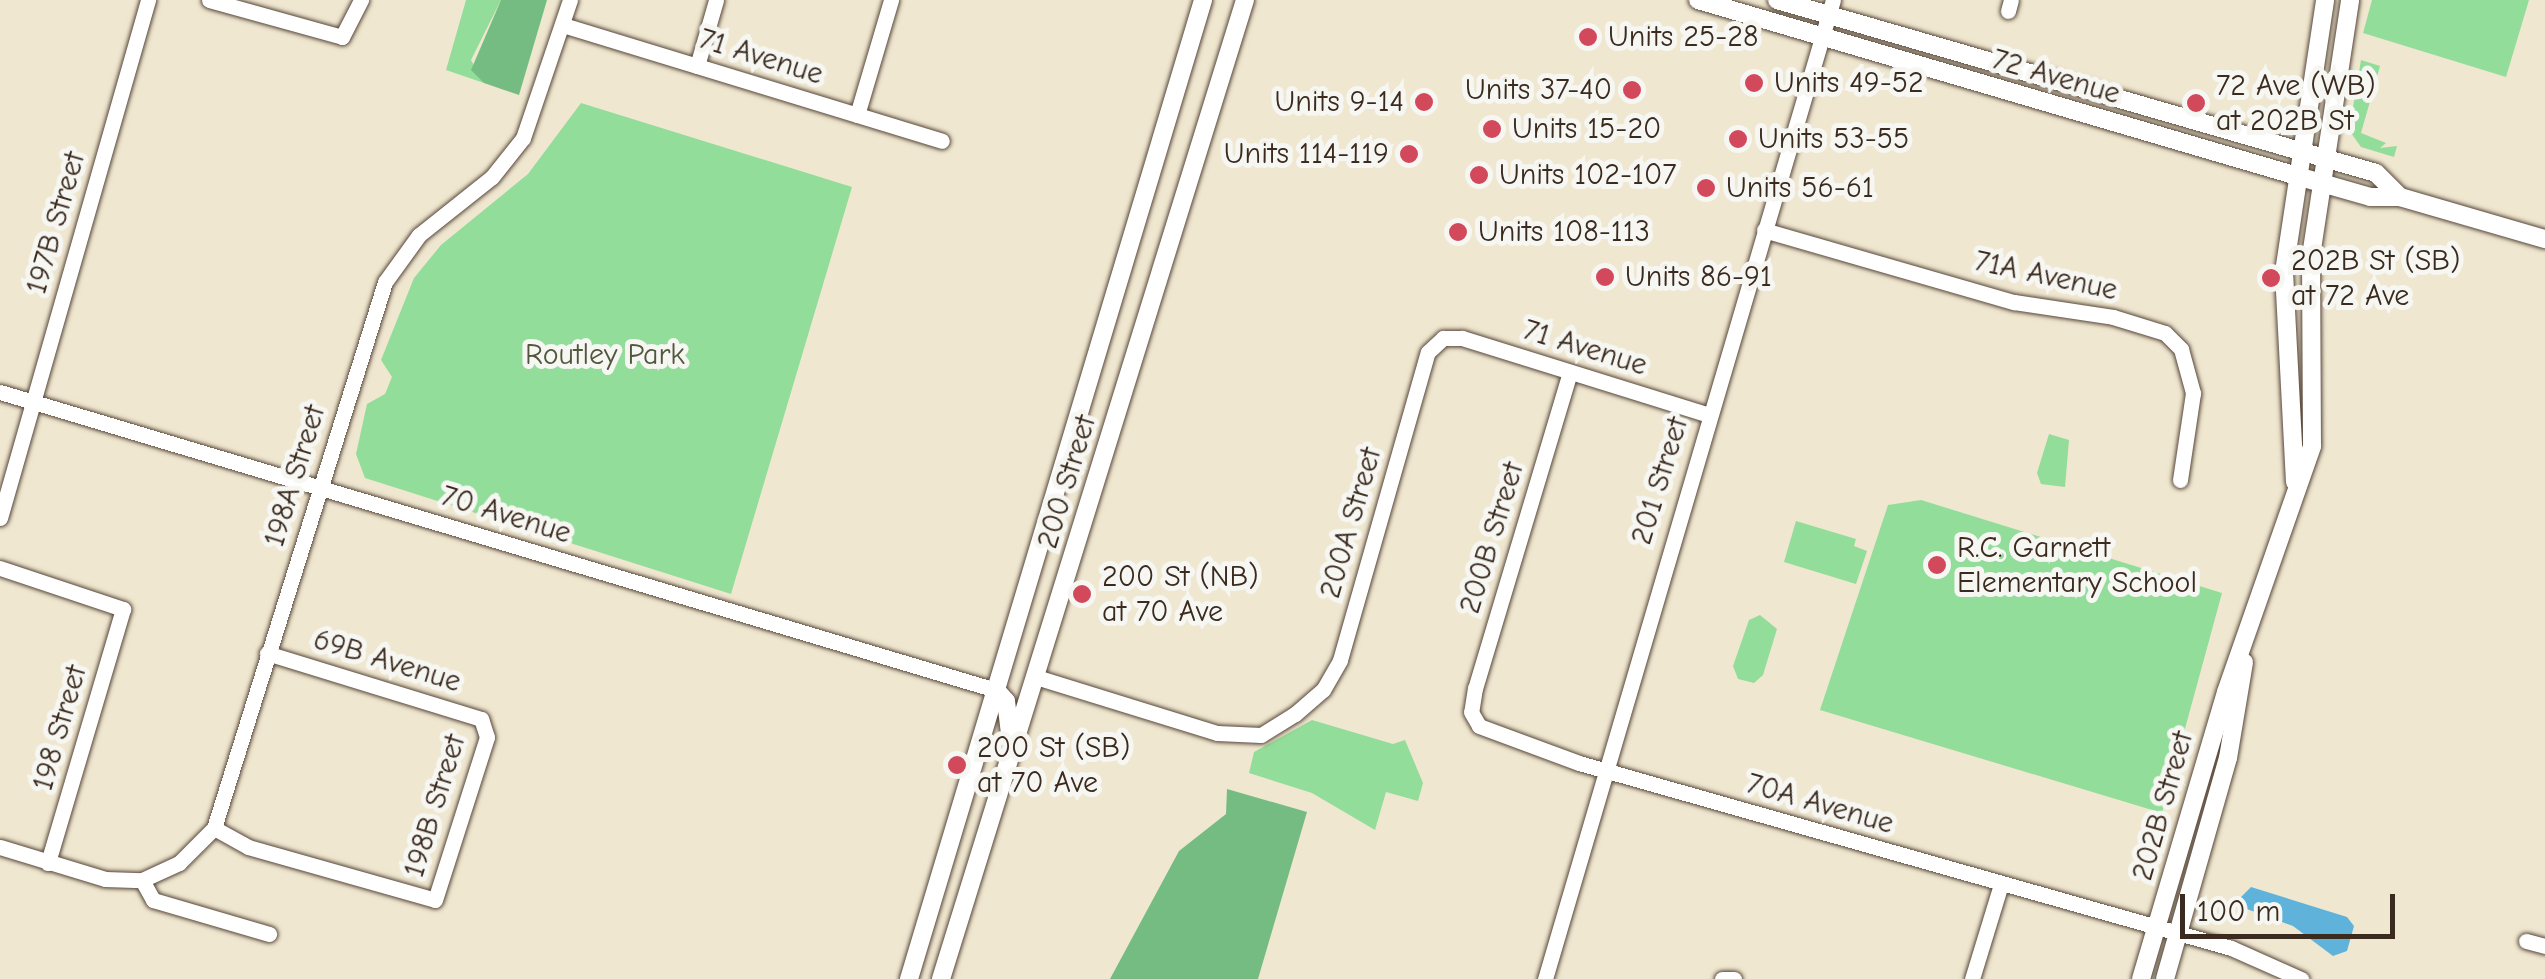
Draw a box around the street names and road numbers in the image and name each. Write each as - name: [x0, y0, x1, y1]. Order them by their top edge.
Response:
- street label: 71 Avenue: [695, 21, 827, 93]
- street label: 72 Avenue: [1988, 42, 2124, 112]
- street label: 197B Street: [19, 148, 93, 298]
- street label: 71A Avenue: [1971, 243, 2121, 309]
- street label: 71 Avenue: [1519, 312, 1651, 384]
- street label: 198A Street: [256, 401, 334, 551]
- street label: 200 Street: [1030, 411, 1104, 553]
- street label: 201 Street: [1624, 413, 1696, 549]
- street label: 200A Street: [1312, 444, 1390, 602]
- street label: 200B Street: [1452, 458, 1532, 618]
- street label: 70 Avenue: [437, 478, 575, 552]
- street label: 69B Avenue: [309, 622, 465, 700]
- street label: 198 Street: [25, 661, 95, 795]
- street label: 202B Street: [2125, 727, 2201, 885]
- street label: 198B Street: [396, 730, 474, 882]
- street label: 70A Avenue: [1742, 766, 1898, 842]

